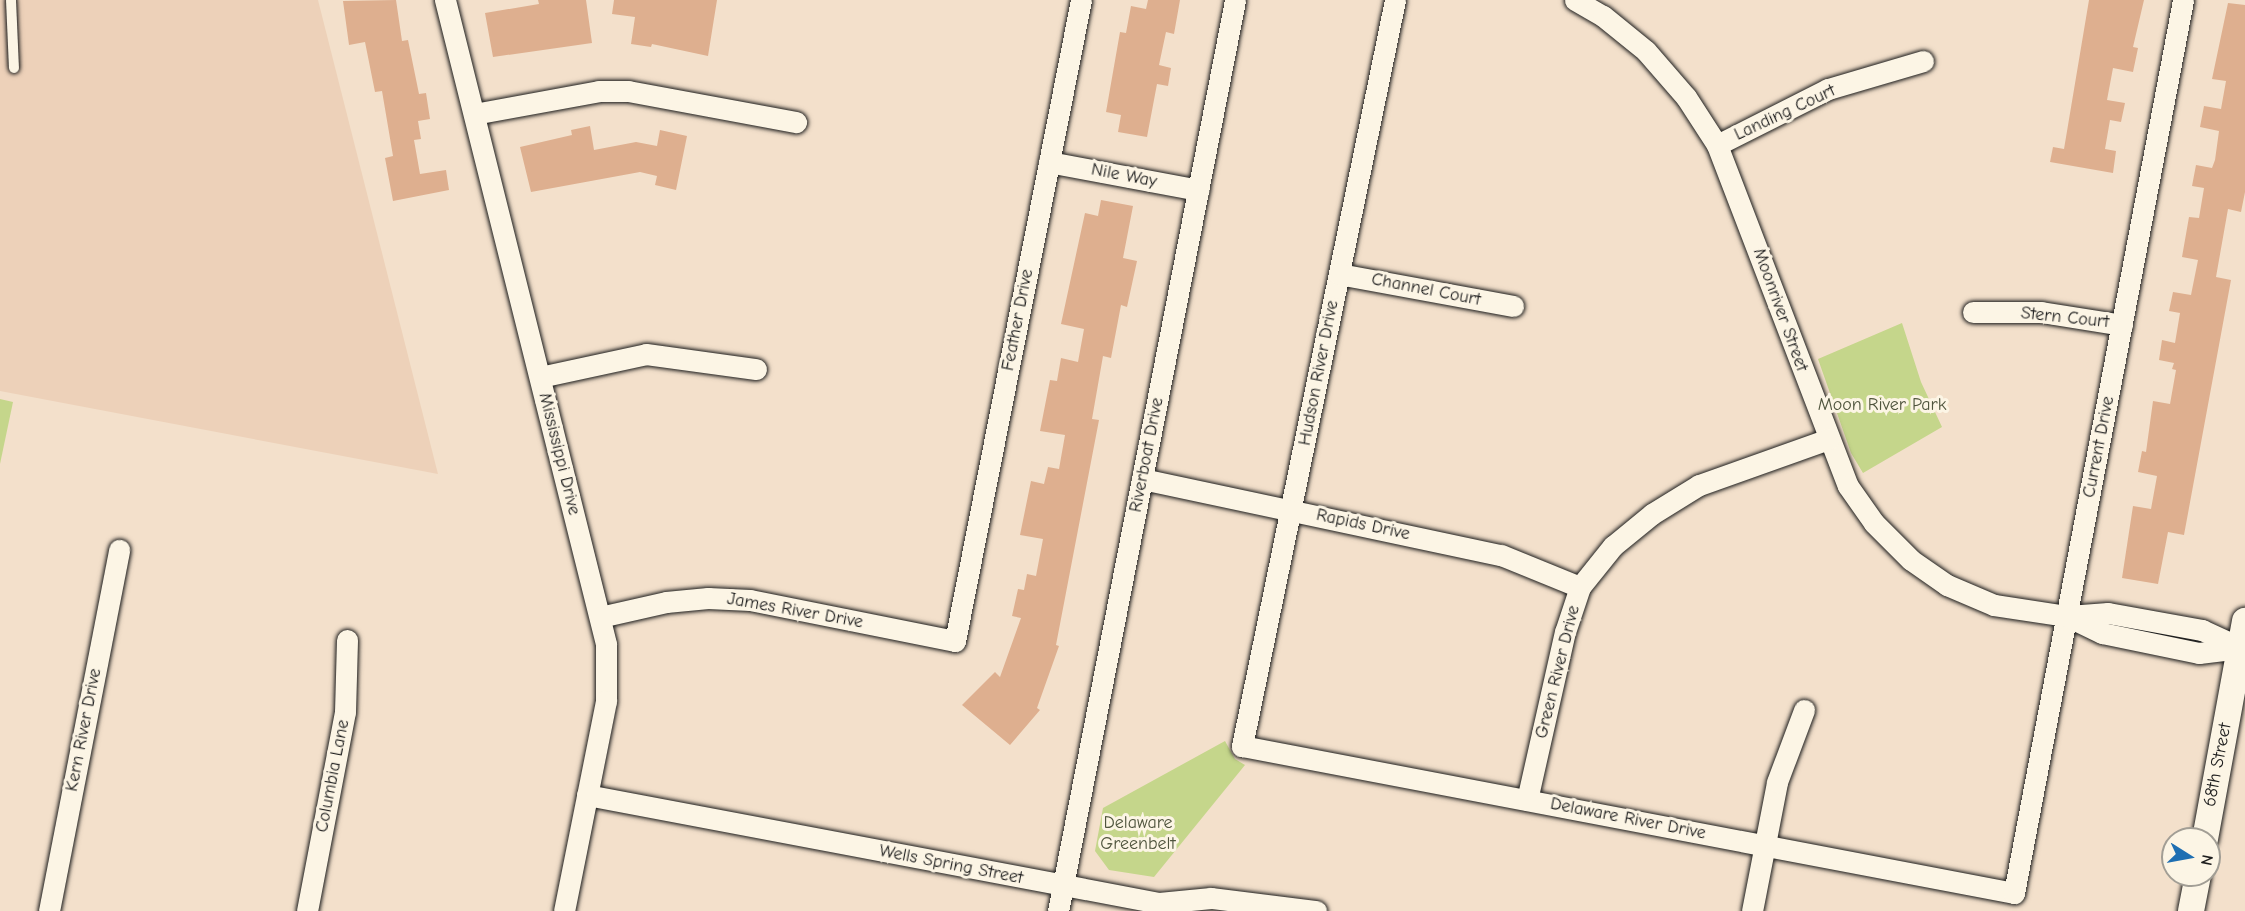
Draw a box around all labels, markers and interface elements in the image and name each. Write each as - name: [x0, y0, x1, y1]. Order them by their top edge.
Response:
- street label: Landing Court: [1731, 80, 1839, 146]
- street label: Nile Way: [1089, 159, 1159, 193]
- street label: Moonriver Street: [1748, 245, 1812, 375]
- street label: Feather Drive: [998, 267, 1038, 373]
- street label: Channel Court: [1369, 269, 1483, 311]
- street label: Hudson River Drive: [1294, 299, 1344, 447]
- street label: Stern Court: [2020, 303, 2110, 333]
- street label: Mississippi Drive: [533, 391, 585, 517]
- park label: Moon River Park: [1818, 394, 1946, 416]
- street label: Current Drive: [2079, 394, 2119, 500]
- street label: Riverboat Drive: [1125, 396, 1169, 514]
- street label: Rapids Drive: [1314, 505, 1412, 545]
- street label: James River Drive: [725, 588, 865, 634]
- street label: Green River Drive: [1531, 603, 1585, 741]
- street label: Kern River Drive: [61, 667, 107, 793]
- street label: Columbia Lane: [311, 718, 355, 834]
- street label: 68th Street: [2199, 721, 2237, 809]
- street label: Delaware River Drive: [1548, 793, 1708, 845]
- park label: Delaware Greenbelt: [1100, 813, 1176, 856]
- north arrow: [2161, 827, 2221, 887]
- street label: Wells Spring Street: [877, 840, 1025, 890]
- text: N: [2197, 853, 2217, 867]

